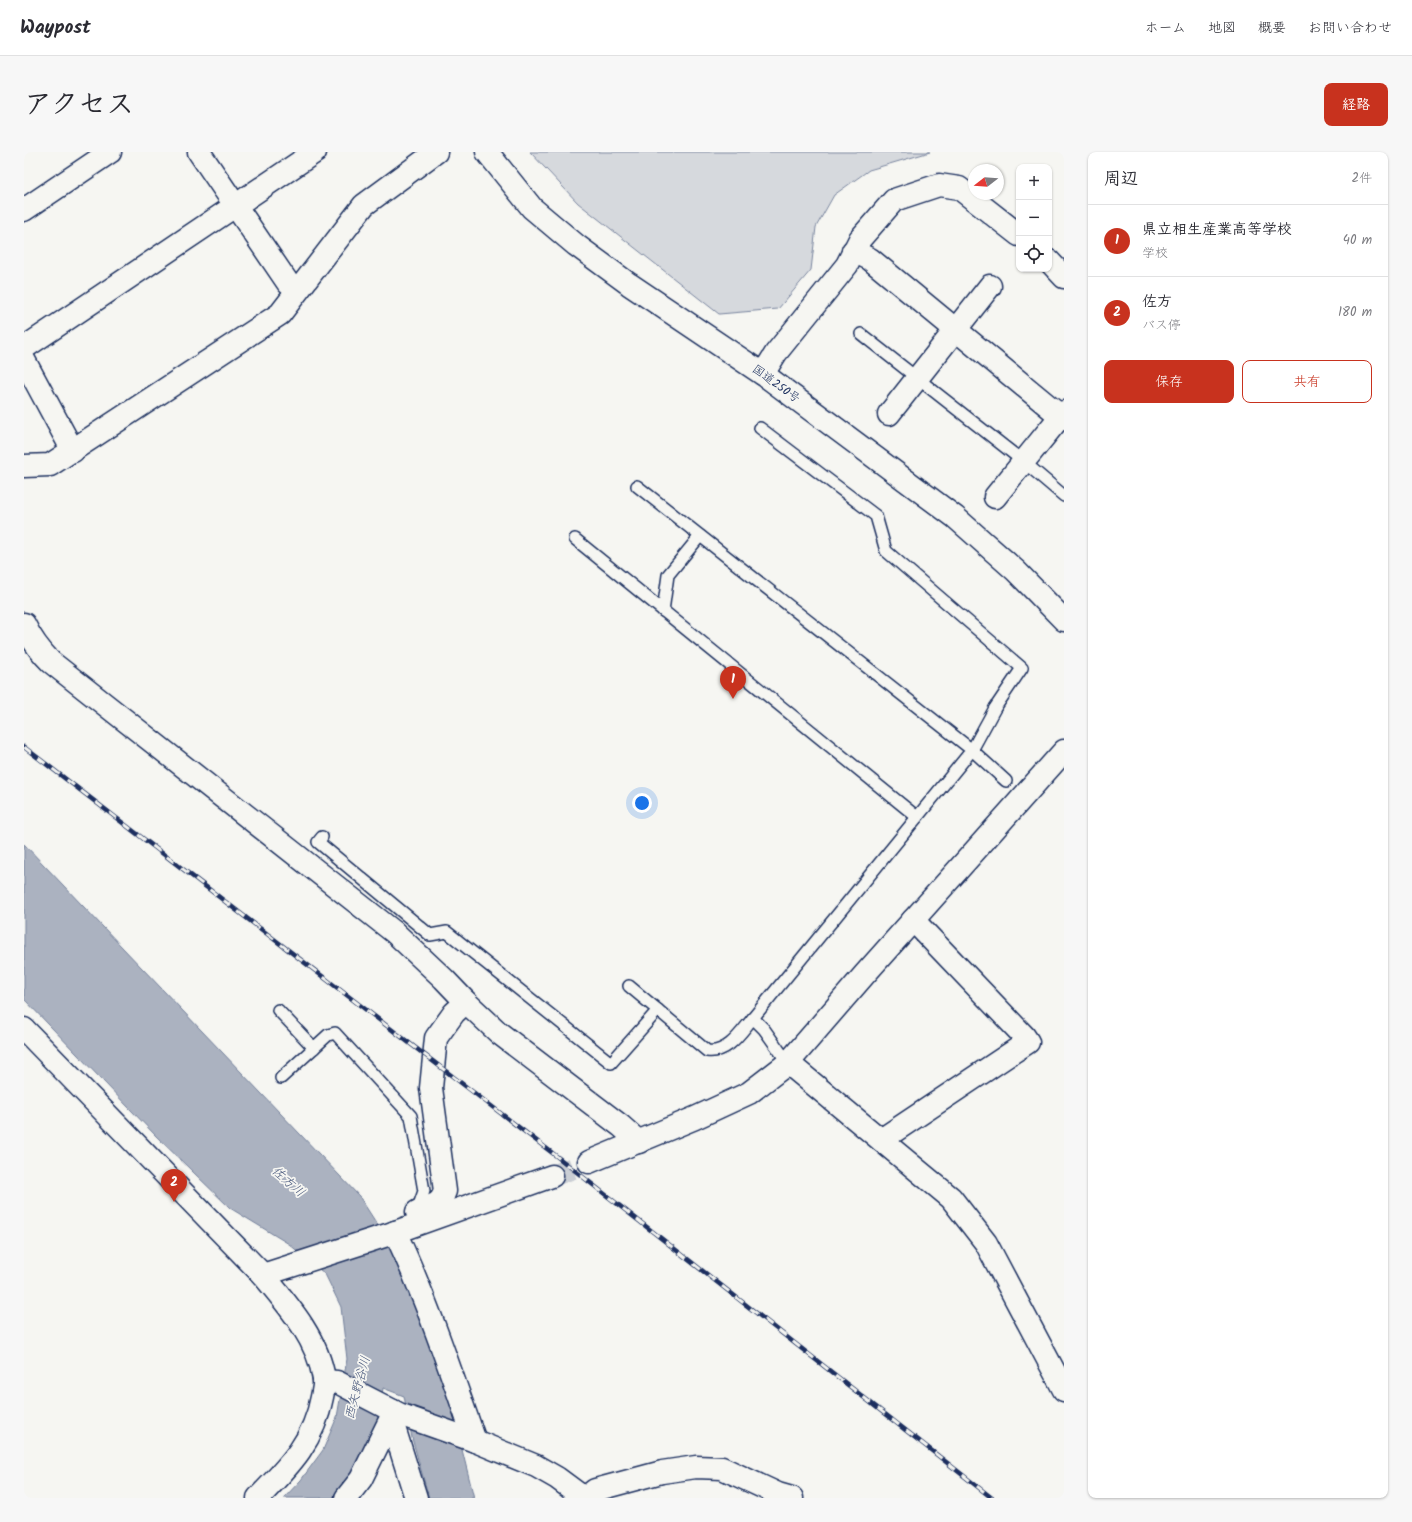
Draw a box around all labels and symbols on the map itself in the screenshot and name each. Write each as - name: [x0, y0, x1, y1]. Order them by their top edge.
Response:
- north arrow: [968, 164, 1004, 200]
- street label: 国道250号: [748, 360, 804, 408]
- pin: 1: [720, 666, 746, 699]
- your location: [632, 793, 652, 813]
- water label: 佐方川: [266, 1161, 310, 1203]
- pin: 2: [161, 1169, 187, 1202]
- water label: 西矢野谷川: [339, 1354, 377, 1422]

